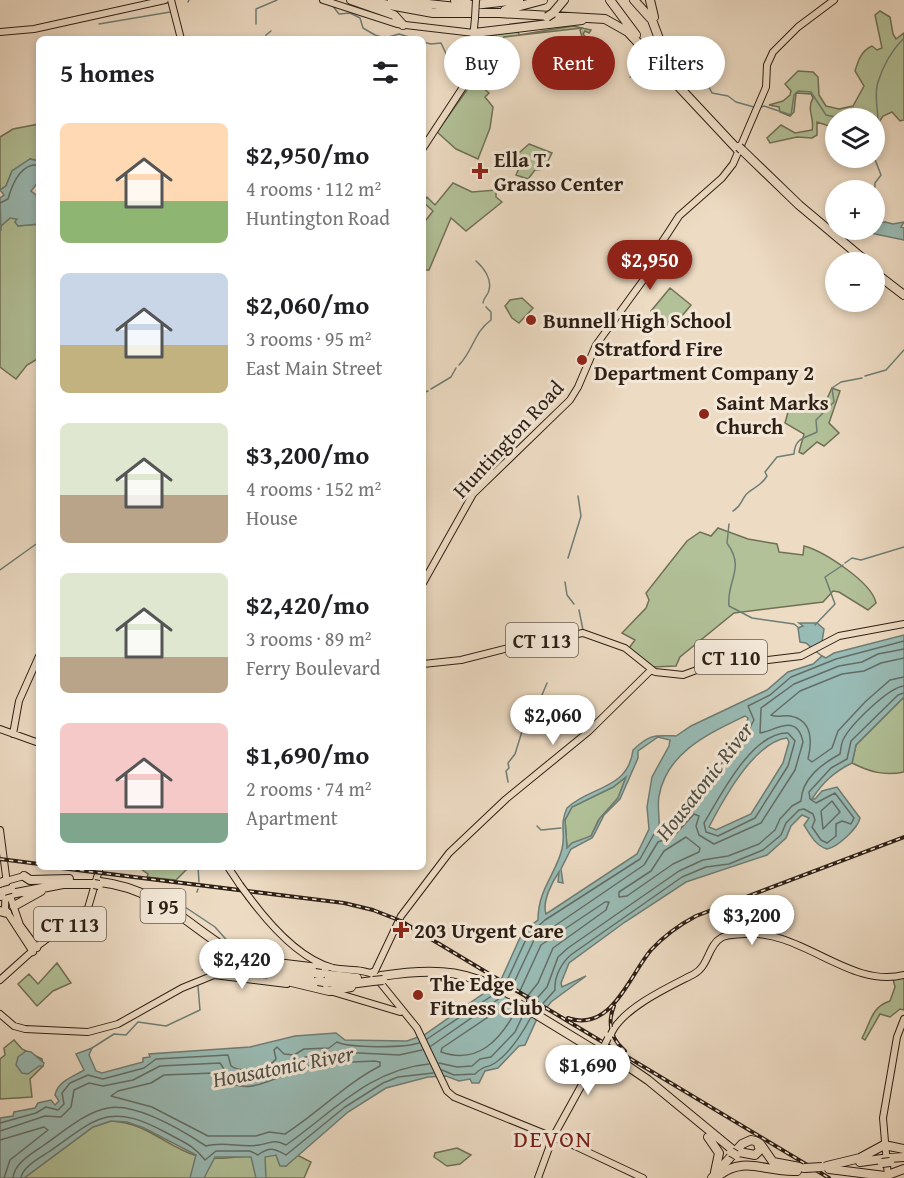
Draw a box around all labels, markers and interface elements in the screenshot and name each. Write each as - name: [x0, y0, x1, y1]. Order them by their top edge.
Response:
- chip: Buy: [444, 36, 520, 90]
- chip: Rent: [532, 36, 615, 90]
- chip: Filters: [627, 36, 725, 90]
- text: 5 homes: [60, 53, 155, 92]
- icon: filters: [369, 56, 402, 89]
- map controls: [825, 108, 885, 312]
- button: layers: [825, 108, 885, 168]
- text: $2,950/mo: [246, 135, 369, 174]
- place label: Ella T. Grasso Center: [494, 144, 624, 199]
- icon: home: [108, 147, 180, 219]
- marker: Ella T. Grasso Center: [471, 162, 489, 180]
- text: 4 rooms · 112 m²: [246, 174, 381, 203]
- button: +: [825, 180, 885, 240]
- text: Huntington Road: [246, 203, 390, 232]
- pin: $2,950: [601, 240, 699, 291]
- text: $2,950: [621, 245, 679, 274]
- button: −: [825, 252, 885, 312]
- text: $2,060/mo: [246, 285, 369, 324]
- icon: home: [108, 297, 180, 369]
- place label: Bunnell High School: [543, 305, 732, 336]
- marker: Bunnell High School: [524, 313, 538, 327]
- text: 3 rooms · 95 m²: [246, 324, 372, 353]
- place label: Stratford Fire Department Company 2: [594, 333, 814, 388]
- text: East Main Street: [246, 353, 383, 382]
- marker: Stratford Fire Department Company 2: [575, 353, 589, 367]
- street label: Huntington Road: [445, 373, 571, 505]
- place label: Saint Marks Church: [716, 387, 829, 442]
- marker: Saint Marks Church: [697, 407, 711, 421]
- text: $3,200/mo: [246, 435, 369, 474]
- icon: home: [108, 447, 180, 519]
- text: 4 rooms · 152 m²: [246, 474, 381, 503]
- text: House: [246, 503, 298, 532]
- text: $2,420/mo: [246, 585, 369, 624]
- icon: home: [108, 597, 180, 669]
- road number: CT 113: [506, 623, 578, 657]
- text: 3 rooms · 89 m²: [246, 624, 372, 653]
- road number: CT 110: [695, 640, 767, 674]
- text: Ferry Boulevard: [246, 653, 380, 682]
- pin: $2,060: [504, 695, 602, 746]
- text: $2,060: [524, 700, 582, 729]
- water label: Housatonic River: [647, 714, 761, 848]
- text: $1,690/mo: [246, 735, 369, 774]
- icon: home: [108, 747, 180, 819]
- text: 2 rooms · 74 m²: [246, 774, 372, 803]
- text: Apartment: [246, 803, 338, 832]
- road number: I 95: [140, 889, 186, 923]
- pin: $3,200: [703, 895, 801, 946]
- text: $3,200: [723, 900, 781, 929]
- road number: CT 113: [34, 907, 106, 941]
- place label: 203 Urgent Care: [414, 915, 564, 946]
- marker: 203 Urgent Care: [392, 921, 410, 939]
- pin: $2,420: [193, 939, 291, 990]
- text: $2,420: [213, 944, 271, 973]
- place label: The Edge Fitness Club: [430, 968, 543, 1023]
- marker: The Edge Fitness Club: [411, 988, 425, 1002]
- water label: Housatonic River: [209, 1036, 357, 1096]
- pin: $1,690: [539, 1045, 637, 1096]
- text: $1,690: [559, 1050, 617, 1079]
- district label: DEVON: [513, 1121, 593, 1156]

